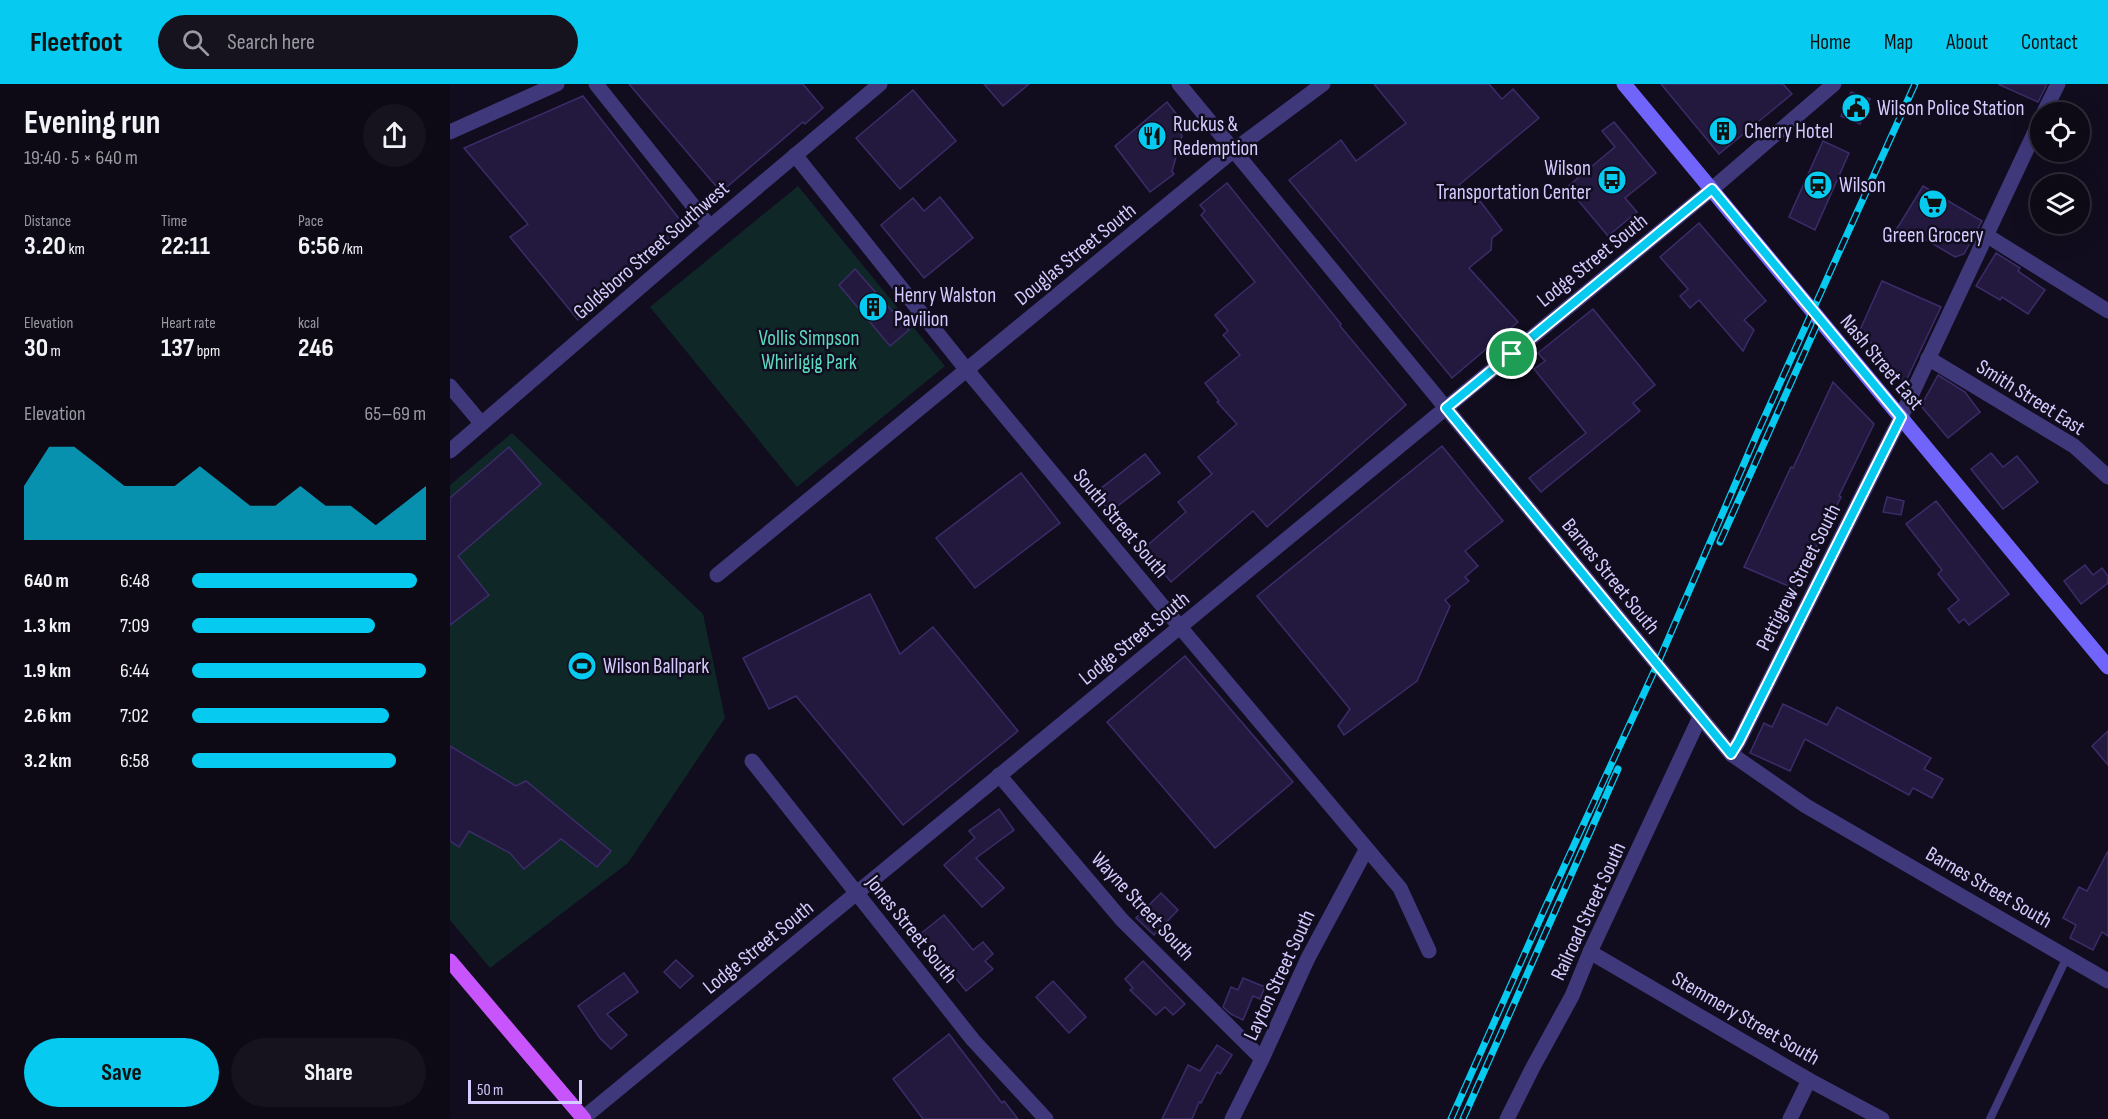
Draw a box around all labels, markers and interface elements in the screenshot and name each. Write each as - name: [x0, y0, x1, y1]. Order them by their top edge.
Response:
- search box: [158, 15, 578, 69]
- text: Fleetfoot: [30, 26, 122, 59]
- icon: search: [179, 26, 212, 59]
- text: Search here: [227, 29, 315, 56]
- text: Home: [1810, 30, 1851, 55]
- text: Map: [1884, 30, 1913, 55]
- text: About: [1946, 30, 1988, 55]
- text: Contact: [2021, 30, 2078, 55]
- public building icon: Wilson Police Station: [1840, 92, 1872, 124]
- place label: Wilson Police Station: [1877, 96, 2024, 121]
- map controls: [2030, 102, 2090, 234]
- button: locate: [2030, 102, 2090, 162]
- text: Evening run: [24, 103, 160, 143]
- button: share: [363, 104, 426, 167]
- place label: Ruckus & Redemption: [1173, 112, 1258, 161]
- building icon: Cherry Hotel: [1707, 115, 1739, 147]
- place label: Cherry Hotel: [1744, 119, 1833, 144]
- restaurant icon: Ruckus & Redemption: [1136, 120, 1168, 152]
- text: 19:40 · 5 × 640 m: [24, 146, 138, 170]
- place label: Wilson Transportation Center: [1436, 156, 1591, 205]
- bus stop icon: Wilson Transportation Center: [1596, 164, 1628, 196]
- station icon: Wilson: [1802, 169, 1834, 201]
- place label: Wilson: [1839, 173, 1886, 198]
- button: layers: [2030, 174, 2090, 234]
- street label: Goldsboro Street Southwest: [568, 176, 734, 325]
- supermarket icon: Green Grocery: [1917, 188, 1949, 220]
- street label: Douglas Street South: [1010, 198, 1141, 311]
- street label: Lodge Street South: [1532, 208, 1652, 312]
- text: Distance: [24, 212, 71, 231]
- text: Time: [161, 212, 187, 231]
- text: Pace: [298, 212, 323, 231]
- place label: Green Grocery: [1882, 223, 1984, 248]
- text: 3.20: [24, 231, 66, 262]
- text: 22:11: [161, 231, 210, 262]
- text: 6:56: [298, 231, 340, 262]
- text: km: [66, 240, 85, 259]
- text: /km: [340, 240, 363, 259]
- place label: Henry Walston Pavilion: [894, 283, 996, 332]
- building icon: Henry Walston Pavilion: [857, 291, 889, 323]
- street label: Nash Street East: [1835, 310, 1929, 415]
- text: Elevation: [24, 314, 73, 333]
- text: Heart rate: [161, 314, 216, 333]
- text: kcal: [298, 314, 319, 333]
- park label: Vollis Simpson Whirligig Park: [759, 326, 859, 375]
- pin: [1486, 328, 1537, 379]
- text: 30: [24, 333, 48, 364]
- text: 137: [161, 333, 194, 364]
- text: 246: [298, 333, 334, 364]
- icon: arrive: [1495, 337, 1528, 370]
- text: m: [48, 342, 61, 361]
- text: bpm: [194, 342, 220, 361]
- street label: Smith Street East: [1972, 354, 2090, 441]
- text: Elevation: [24, 402, 86, 426]
- text: 65–69 m: [365, 402, 426, 426]
- street label: South Street South: [1068, 464, 1174, 583]
- street label: Pettigrew Street South: [1751, 500, 1846, 655]
- street label: Barnes Street South: [1556, 514, 1665, 639]
- text: 640 m: [24, 569, 69, 593]
- text: 6:48: [120, 569, 150, 593]
- street label: Lodge Street South: [1074, 586, 1194, 690]
- text: 1.3 km: [24, 614, 71, 638]
- text: 7:09: [120, 614, 149, 638]
- sports icon: Wilson Ballpark: [566, 650, 598, 682]
- place label: Wilson Ballpark: [603, 654, 709, 679]
- text: 1.9 km: [24, 659, 71, 683]
- text: 6:44: [120, 659, 149, 683]
- text: 2.6 km: [24, 704, 71, 728]
- text: 7:02: [120, 704, 149, 728]
- text: 3.2 km: [24, 749, 72, 773]
- text: 6:58: [120, 749, 149, 773]
- street label: Railroad Street South: [1546, 838, 1631, 984]
- street label: Barnes Street South: [1921, 841, 2056, 934]
- street label: Wayne Street South: [1086, 847, 1199, 966]
- street label: Jones Street South: [860, 870, 963, 988]
- street label: Lodge Street South: [698, 895, 818, 999]
- street label: Layton Street South: [1238, 906, 1321, 1044]
- street label: Stemmery Street South: [1668, 966, 1824, 1071]
- button: Save: [24, 1038, 219, 1107]
- button: Share: [231, 1038, 426, 1107]
- scale bar: [468, 1077, 582, 1104]
- text: 50 m: [477, 1081, 503, 1100]

